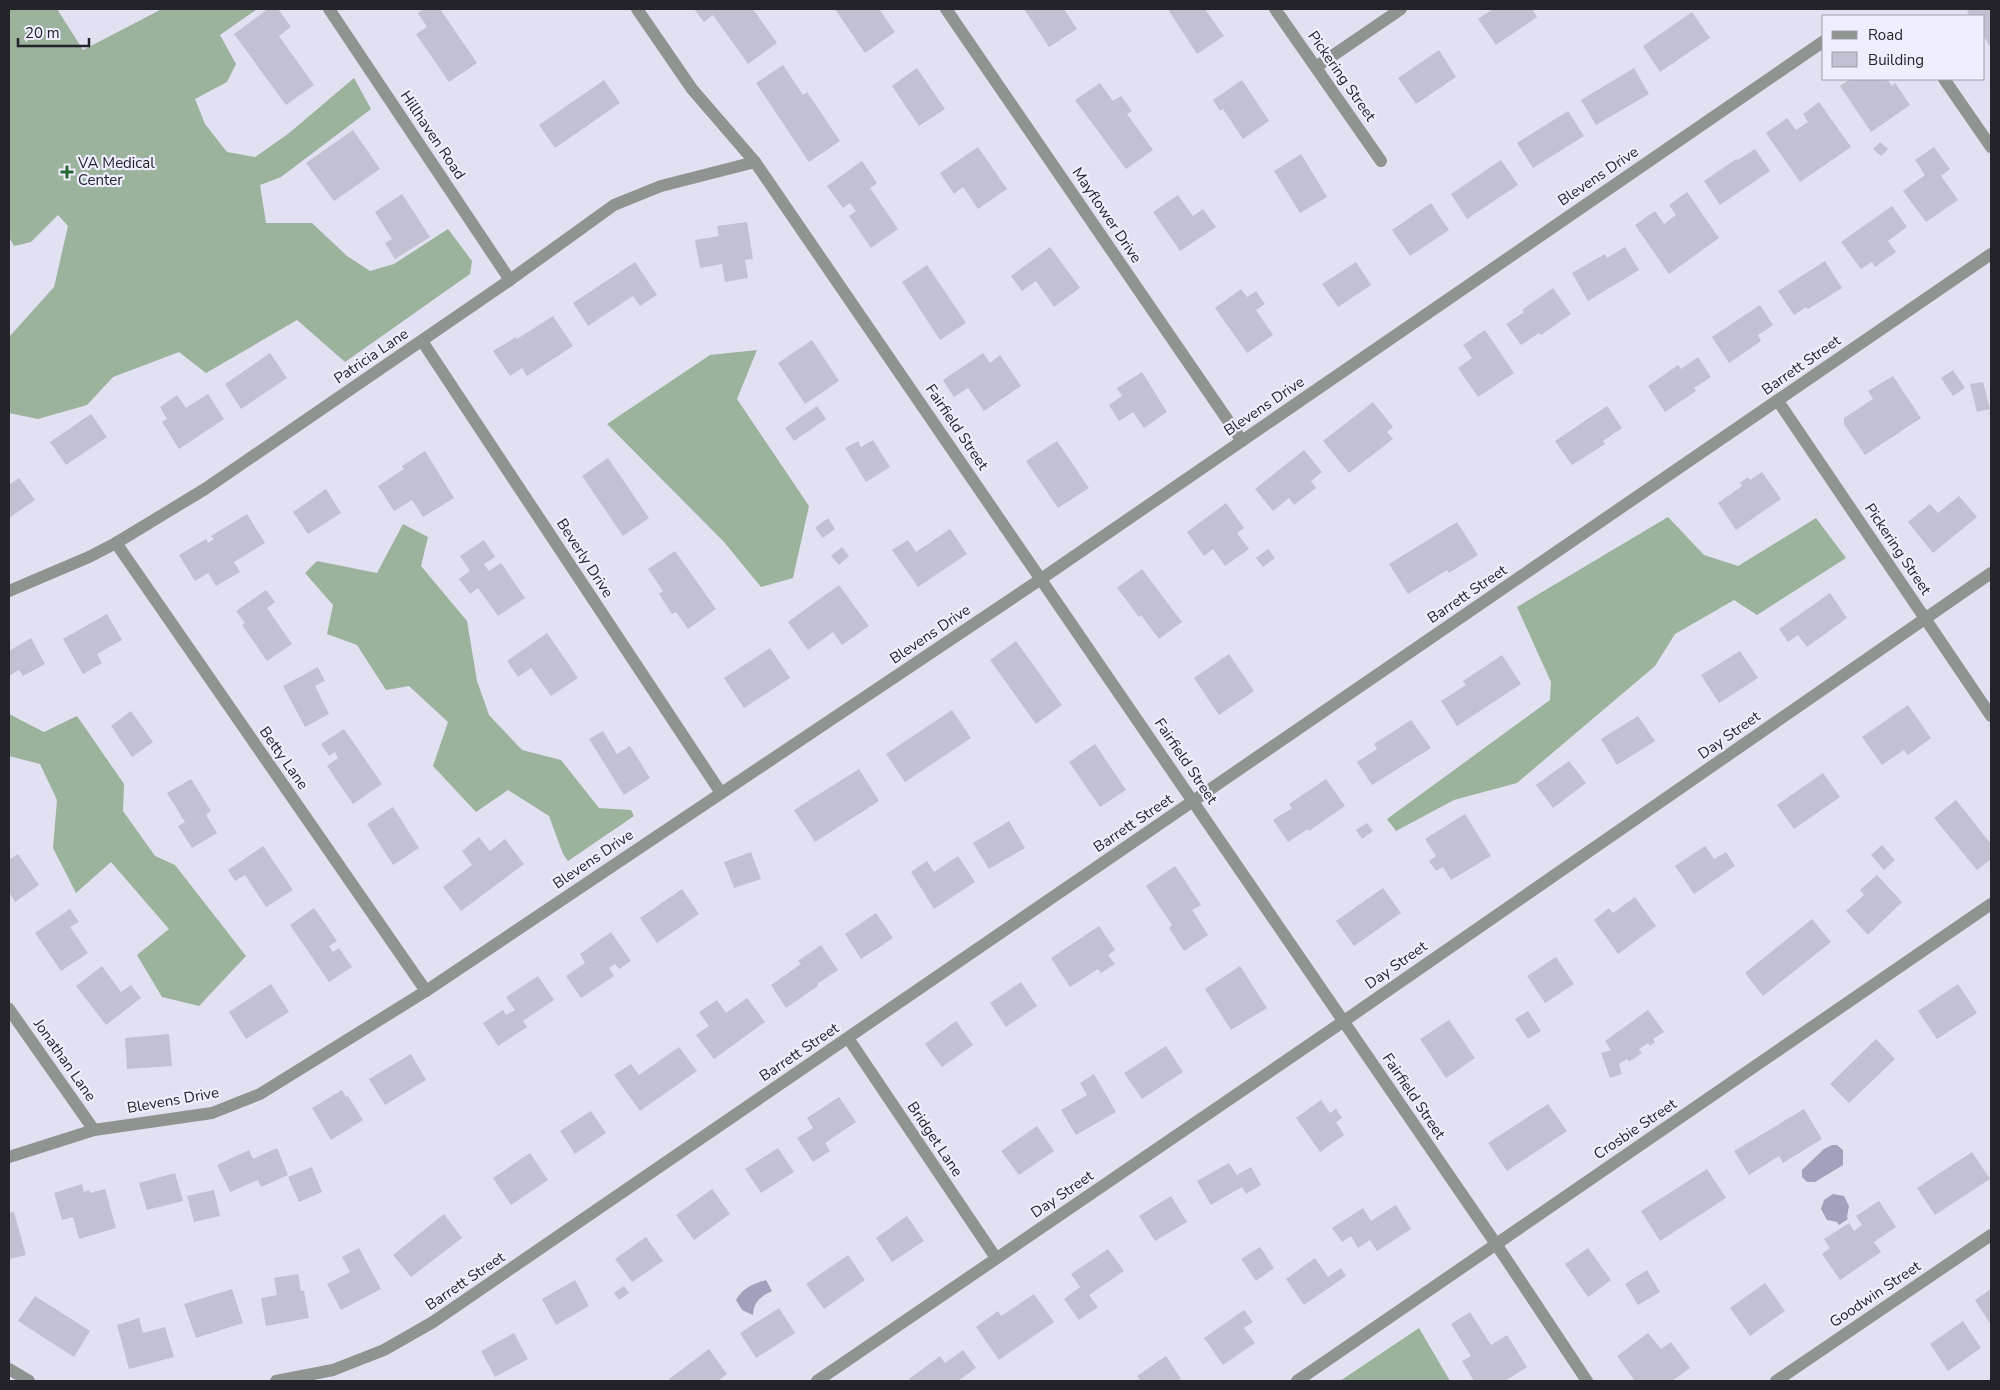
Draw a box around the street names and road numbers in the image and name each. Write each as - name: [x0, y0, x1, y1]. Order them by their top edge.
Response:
- street label: Pickering Street: [1303, 27, 1381, 126]
- street label: Hillhaven Road: [396, 87, 470, 183]
- street label: Blevens Drive: [1554, 142, 1642, 210]
- street label: Mayflower Drive: [1068, 163, 1146, 267]
- street label: Patricia Lane: [330, 324, 412, 388]
- street label: Barrett Street: [1758, 330, 1845, 400]
- street label: Blevens Drive: [1220, 372, 1308, 440]
- street label: Fairfield Street: [921, 380, 993, 474]
- street label: Pickering Street: [1860, 499, 1936, 599]
- street label: Beverly Drive: [552, 515, 618, 601]
- street label: Barrett Street: [1423, 560, 1511, 628]
- street label: Blevens Drive: [886, 600, 974, 668]
- street label: Day Street: [1694, 706, 1765, 764]
- street label: Fairfield Street: [1150, 714, 1222, 808]
- street label: Betty Lane: [255, 722, 313, 794]
- street label: Barrett Street: [1089, 789, 1177, 857]
- street label: Blevens Drive: [549, 825, 637, 893]
- street label: Day Street: [1361, 936, 1432, 994]
- street label: Jonathan Lane: [29, 1014, 101, 1105]
- street label: Barrett Street: [755, 1018, 843, 1086]
- street label: Fairfield Street: [1378, 1049, 1450, 1143]
- street label: Blevens Drive: [125, 1082, 221, 1118]
- street label: Crosbie Street: [1590, 1093, 1681, 1164]
- street label: Bridget Lane: [903, 1098, 967, 1180]
- street label: Day Street: [1027, 1165, 1098, 1222]
- street label: Barrett Street: [421, 1247, 509, 1315]
- street label: Goodwin Street: [1826, 1256, 1925, 1332]

